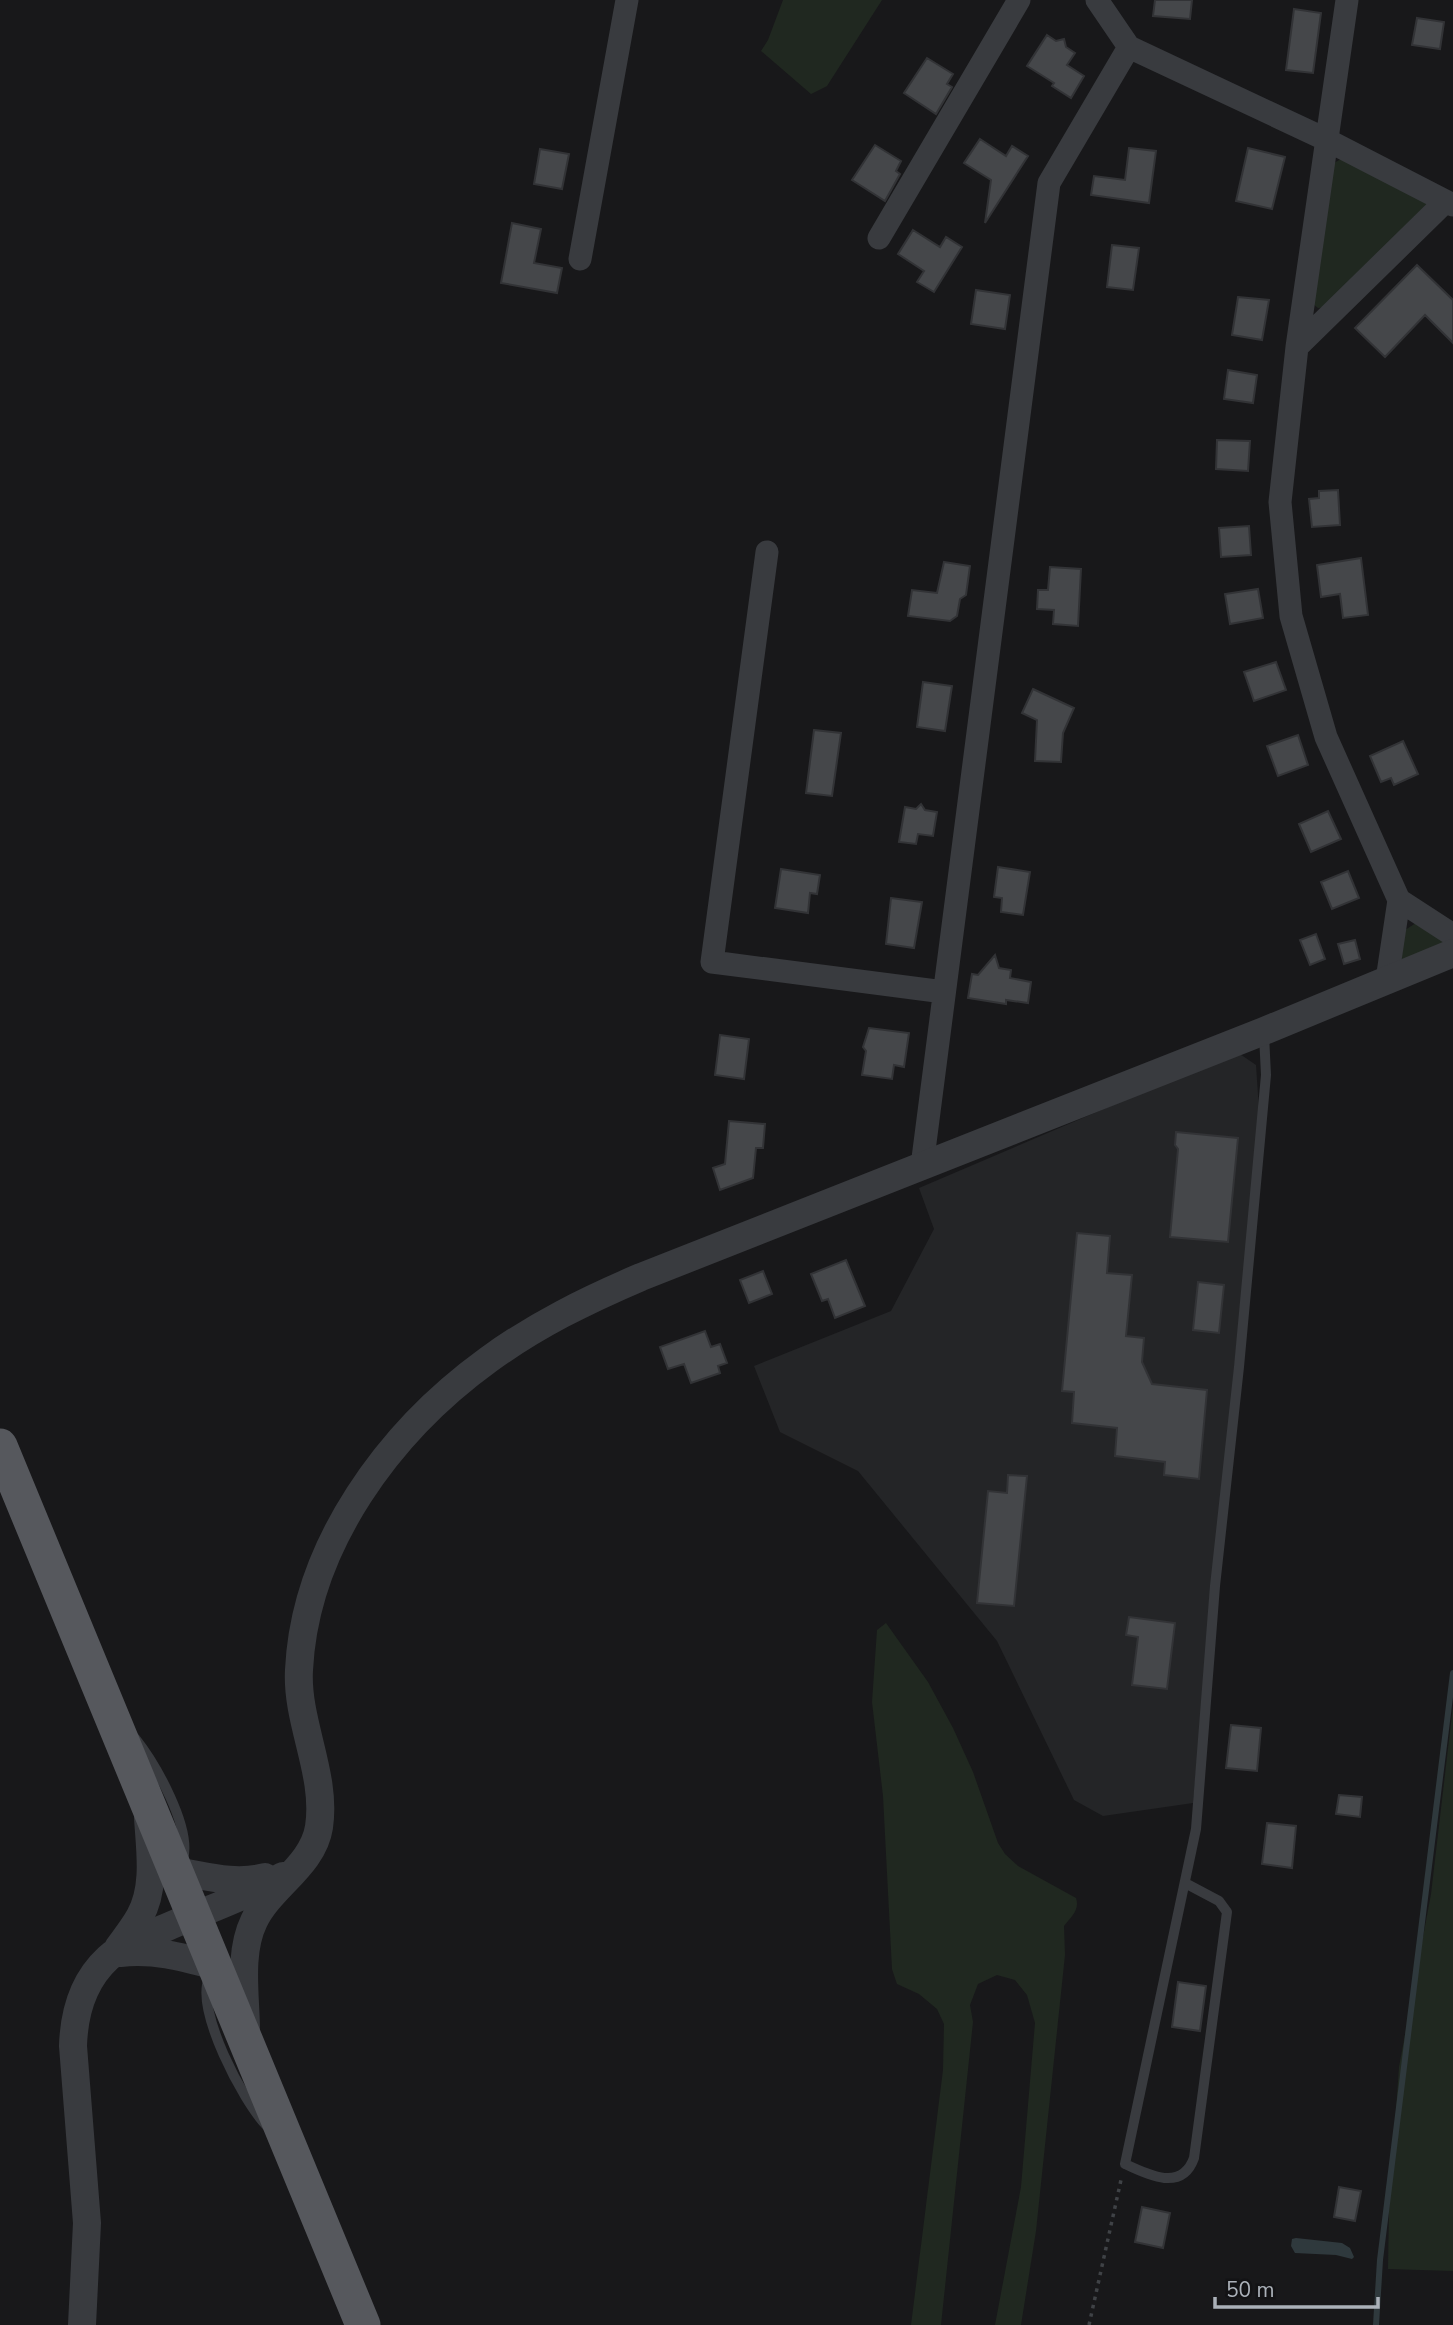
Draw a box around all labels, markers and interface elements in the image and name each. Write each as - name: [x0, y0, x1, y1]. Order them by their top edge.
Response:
- scale bar: [1215, 2266, 1378, 2310]
- text: 50 m: [1226, 2276, 1275, 2304]

